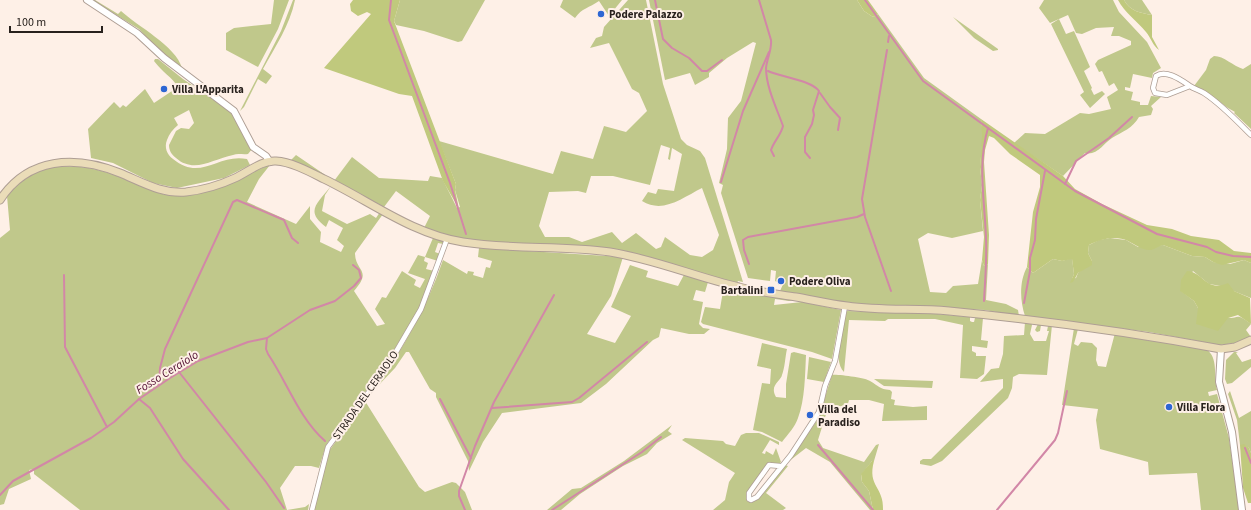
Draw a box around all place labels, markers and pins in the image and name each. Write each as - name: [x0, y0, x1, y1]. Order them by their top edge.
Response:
- place label: Podere Palazzo: [609, 7, 683, 22]
- marker: Podere Palazzo: [596, 9, 606, 19]
- place label: Villa L'Apparita: [171, 82, 244, 97]
- marker: Villa L'Apparita: [159, 84, 169, 94]
- place label: Podere Oliva: [789, 274, 851, 289]
- marker: Podere Oliva: [776, 276, 786, 286]
- place label: Bartalini: [721, 283, 763, 298]
- marker: Bartalini: [766, 285, 776, 295]
- place label: Villa Flora: [1176, 400, 1226, 415]
- place label: Villa del Paradiso: [817, 402, 860, 430]
- marker: Villa Flora: [1164, 402, 1174, 412]
- marker: Villa del Paradiso: [805, 410, 815, 420]

